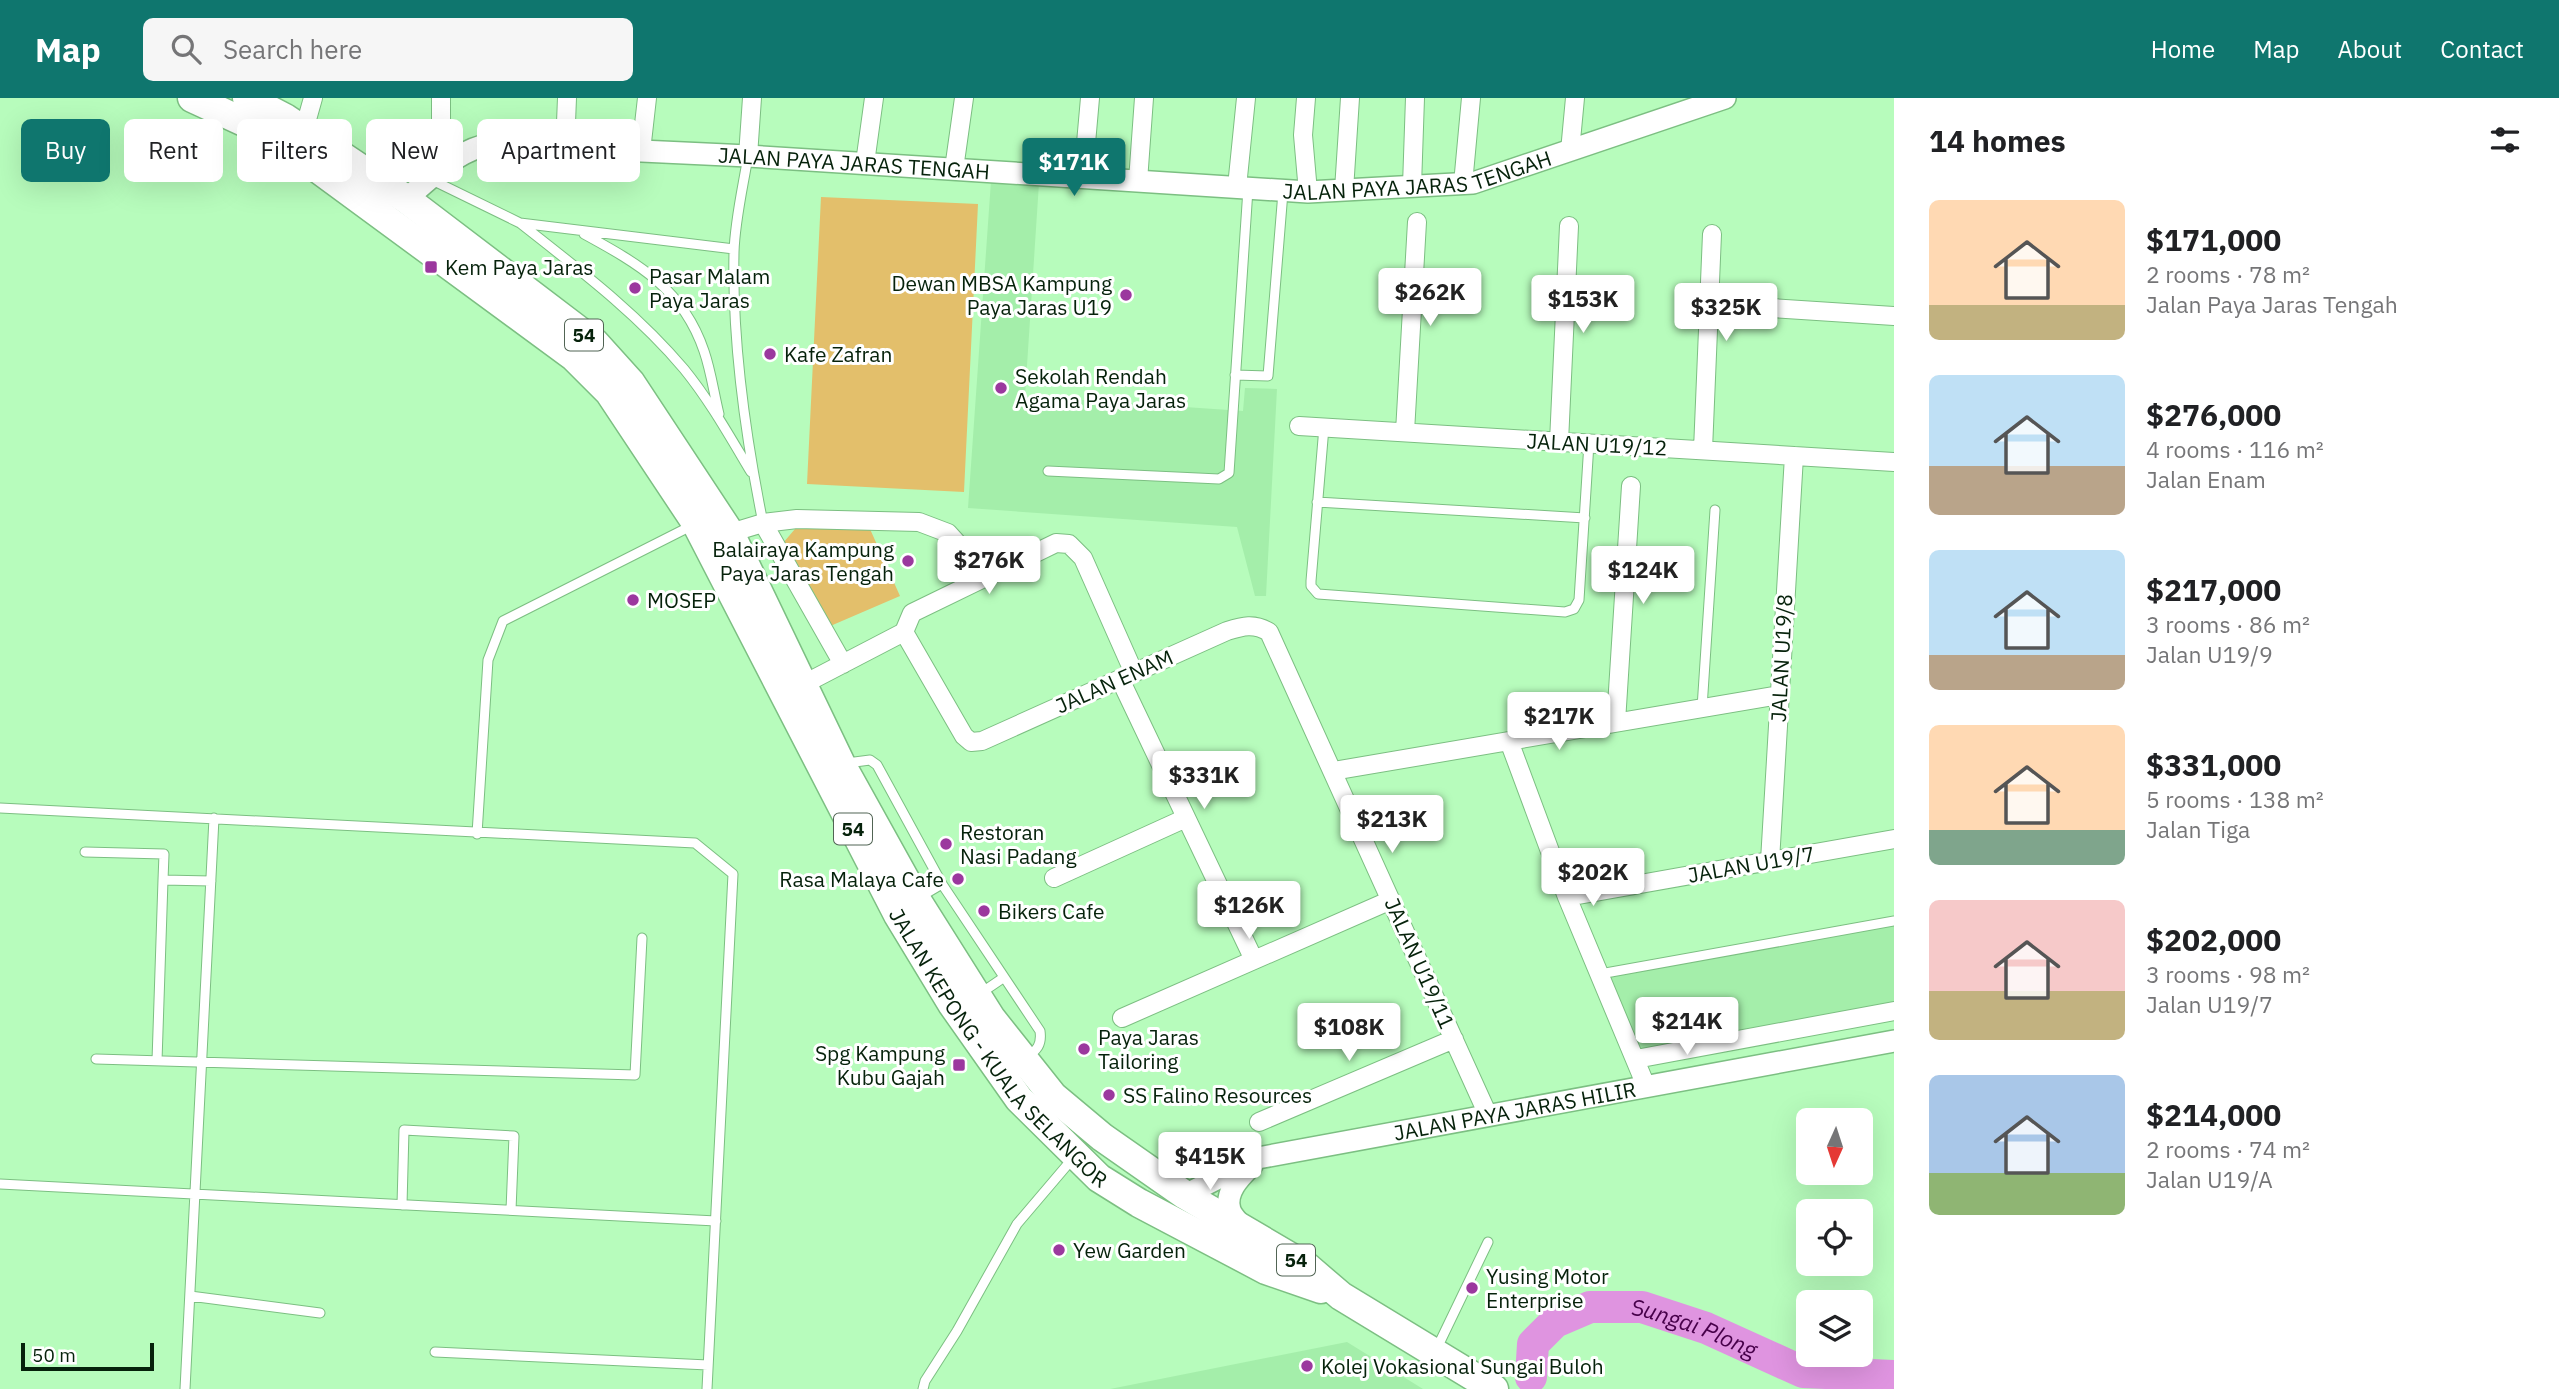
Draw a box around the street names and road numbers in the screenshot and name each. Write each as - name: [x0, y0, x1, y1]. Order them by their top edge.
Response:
- street label: JALAN PAYA JARAS TENGAH: [717, 141, 991, 186]
- street label: JALAN PAYA JARAS TENGAH: [1282, 144, 1555, 206]
- road number: 54: [565, 319, 603, 350]
- street label: JALAN U19/12: [1526, 426, 1668, 462]
- street label: JALAN U19/8: [1764, 593, 1798, 723]
- street label: JALAN ENAM: [1051, 643, 1177, 719]
- road number: 54: [834, 814, 872, 844]
- street label: JALAN U19/7: [1685, 839, 1817, 889]
- street label: JALAN U19/11: [1379, 893, 1461, 1033]
- street label: JALAN KEPONG - KUALA SELANGOR: [883, 904, 1113, 1194]
- street label: JALAN PAYA JARAS HILIR: [1391, 1075, 1638, 1147]
- road number: 54: [1277, 1244, 1315, 1276]

